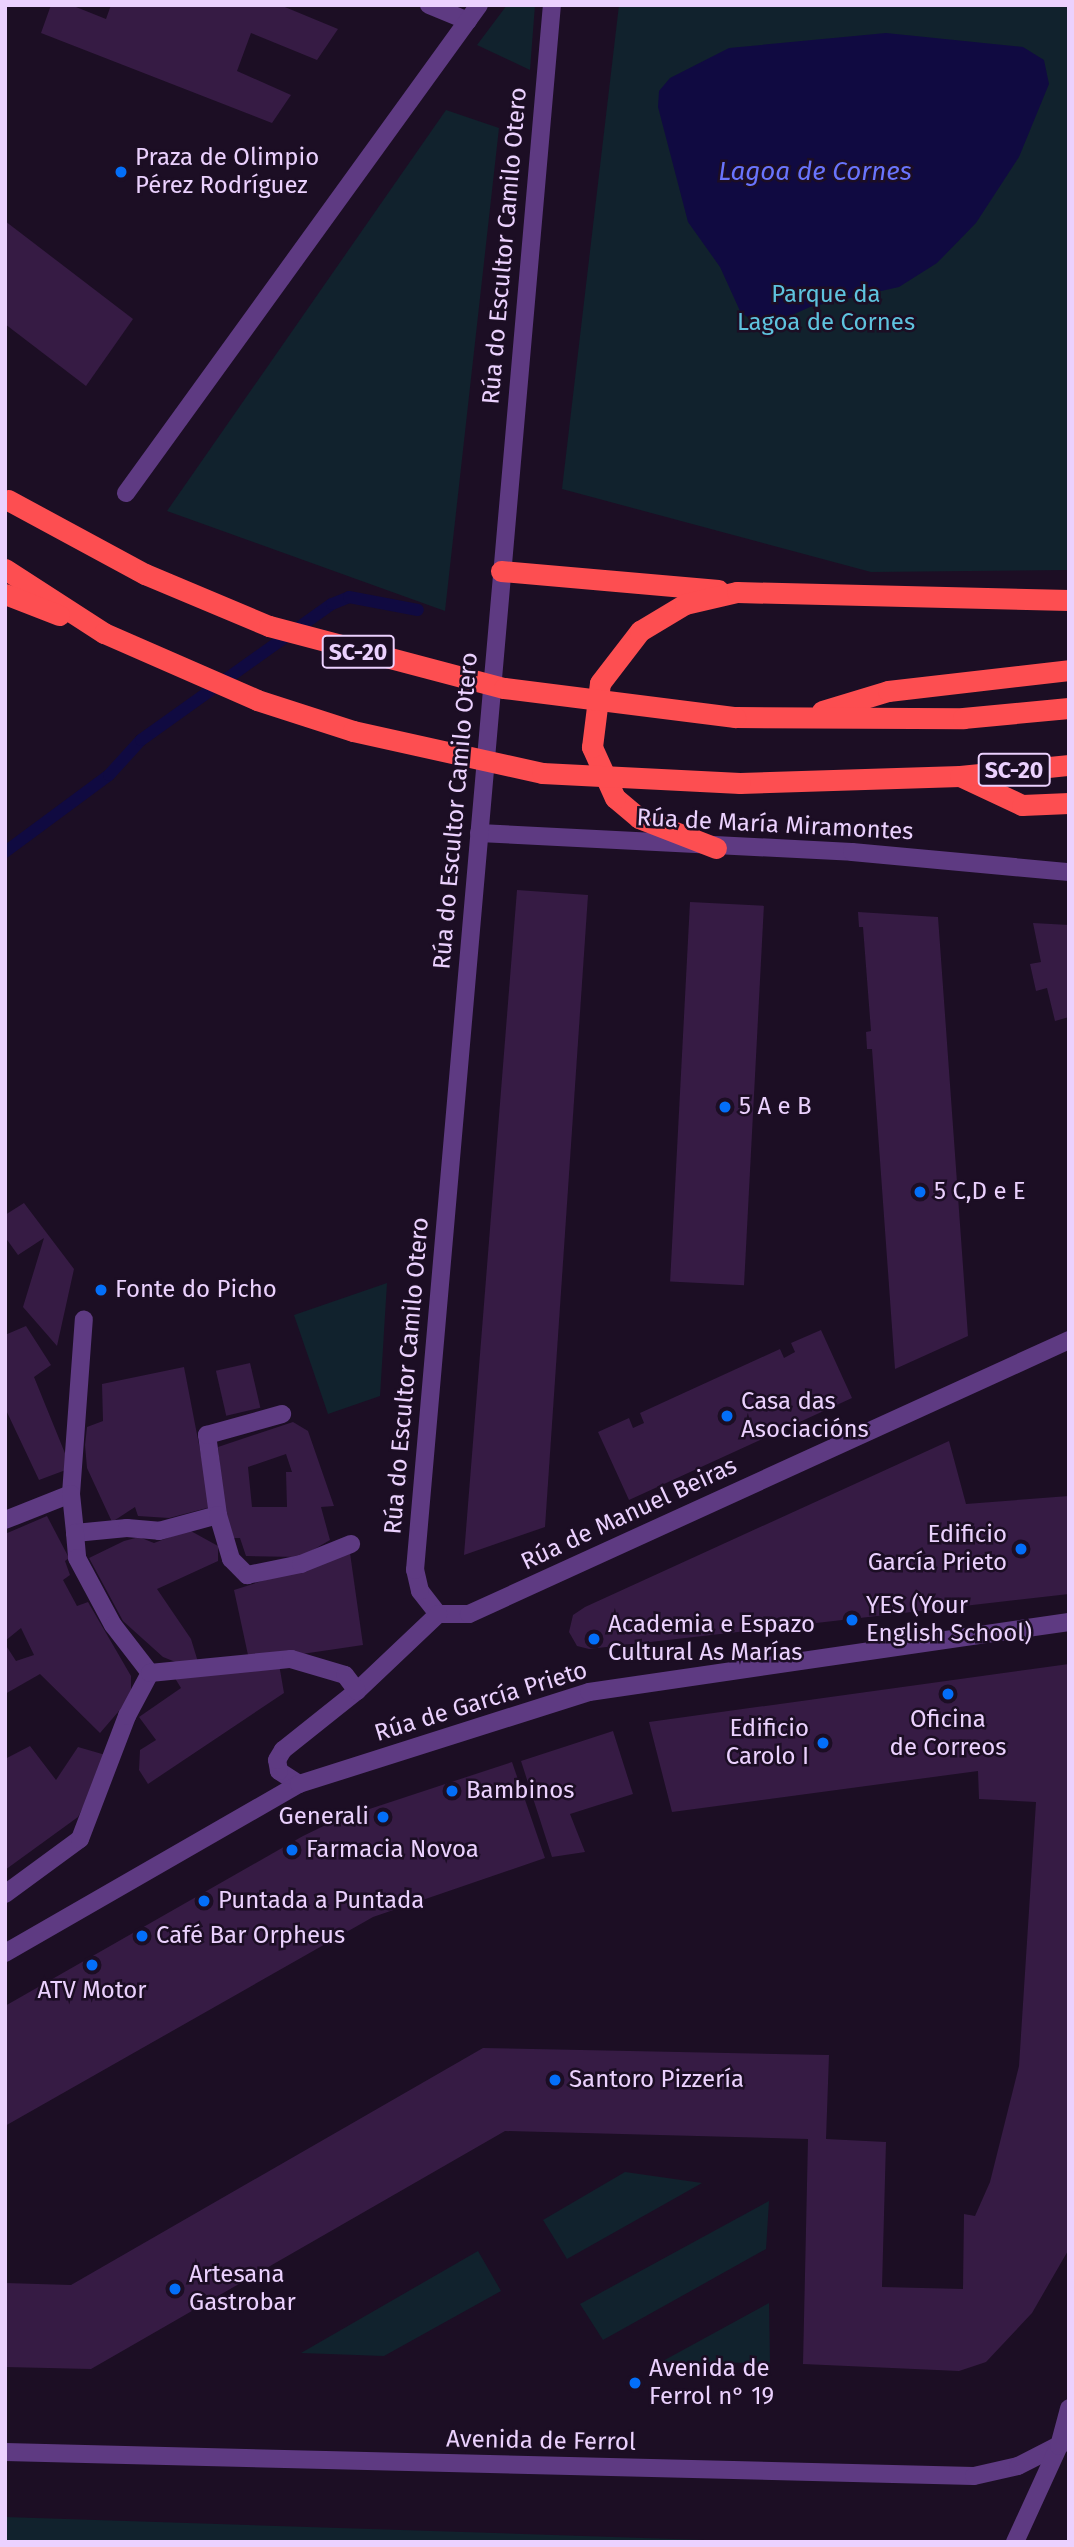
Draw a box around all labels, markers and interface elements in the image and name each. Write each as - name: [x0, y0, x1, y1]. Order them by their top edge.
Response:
- street label: Rúa do Escultor Camilo Otero: [477, 86, 533, 406]
- place label: Praza de Olimpio Pérez Rodríguez: [135, 144, 319, 200]
- water label: Lagoa de Cornes: [718, 156, 912, 188]
- marker: Praza de Olimpio Pérez Rodríguez: [113, 164, 129, 180]
- park label: Parque da Lagoa de Cornes: [737, 281, 915, 337]
- road number: SC-20: [321, 632, 395, 672]
- street label: Rúa do Escultor Camilo Otero: [428, 651, 484, 971]
- road number: SC-20: [977, 750, 1051, 790]
- street label: Rúa de María Miramontes: [636, 803, 914, 847]
- place label: 5 A e B: [739, 1093, 812, 1121]
- marker: 5 A e B: [717, 1099, 733, 1115]
- place label: 5 C,D e E: [934, 1178, 1026, 1206]
- marker: 5 C,D e E: [912, 1184, 928, 1200]
- street label: Rúa do Escultor Camilo Otero: [379, 1216, 435, 1536]
- place label: Fonte do Picho: [115, 1276, 277, 1304]
- marker: Fonte do Picho: [93, 1282, 109, 1298]
- place label: Casa das Asociacións: [741, 1388, 869, 1444]
- marker: Casa das Asociacións: [719, 1408, 735, 1424]
- street label: Rúa de Manuel Beiras: [517, 1451, 741, 1577]
- place label: Edificio García Prieto: [868, 1521, 1007, 1577]
- marker: Edificio García Prieto: [1013, 1541, 1029, 1557]
- place label: YES (Your English School): [866, 1592, 1032, 1648]
- place label: Academia e Espazo Cultural As Marías: [608, 1611, 815, 1667]
- marker: YES (Your English School): [844, 1612, 860, 1628]
- marker: Academia e Espazo Cultural As Marías: [586, 1631, 602, 1647]
- street label: Rúa de García Prieto: [371, 1656, 591, 1748]
- marker: Oficina de Correos: [940, 1686, 956, 1702]
- place label: Oficina de Correos: [890, 1706, 1006, 1762]
- place label: Edificio Carolo I: [726, 1715, 809, 1771]
- marker: Edificio Carolo I: [815, 1735, 831, 1751]
- place label: Bambinos: [466, 1777, 575, 1805]
- marker: Bambinos: [444, 1783, 460, 1799]
- place label: Generali: [279, 1803, 369, 1831]
- marker: Generali: [375, 1809, 391, 1825]
- place label: Farmacia Novoa: [306, 1836, 479, 1864]
- marker: Farmacia Novoa: [284, 1842, 300, 1858]
- place label: Puntada a Puntada: [218, 1887, 424, 1915]
- marker: Puntada a Puntada: [196, 1893, 212, 1909]
- place label: Café Bar Orpheus: [156, 1922, 345, 1950]
- marker: Café Bar Orpheus: [134, 1928, 150, 1944]
- marker: ATV Motor: [84, 1957, 100, 1973]
- place label: ATV Motor: [38, 1977, 146, 2005]
- place label: Santoro Pizzería: [569, 2066, 744, 2094]
- marker: Santoro Pizzería: [547, 2072, 563, 2088]
- place label: Artesana Gastrobar: [189, 2261, 296, 2317]
- marker: Artesana Gastrobar: [167, 2281, 183, 2297]
- place label: Avenida de Ferrol n° 19: [649, 2355, 774, 2411]
- marker: Avenida de Ferrol n° 19: [627, 2375, 643, 2391]
- street label: Avenida de Ferrol: [446, 2425, 636, 2457]

